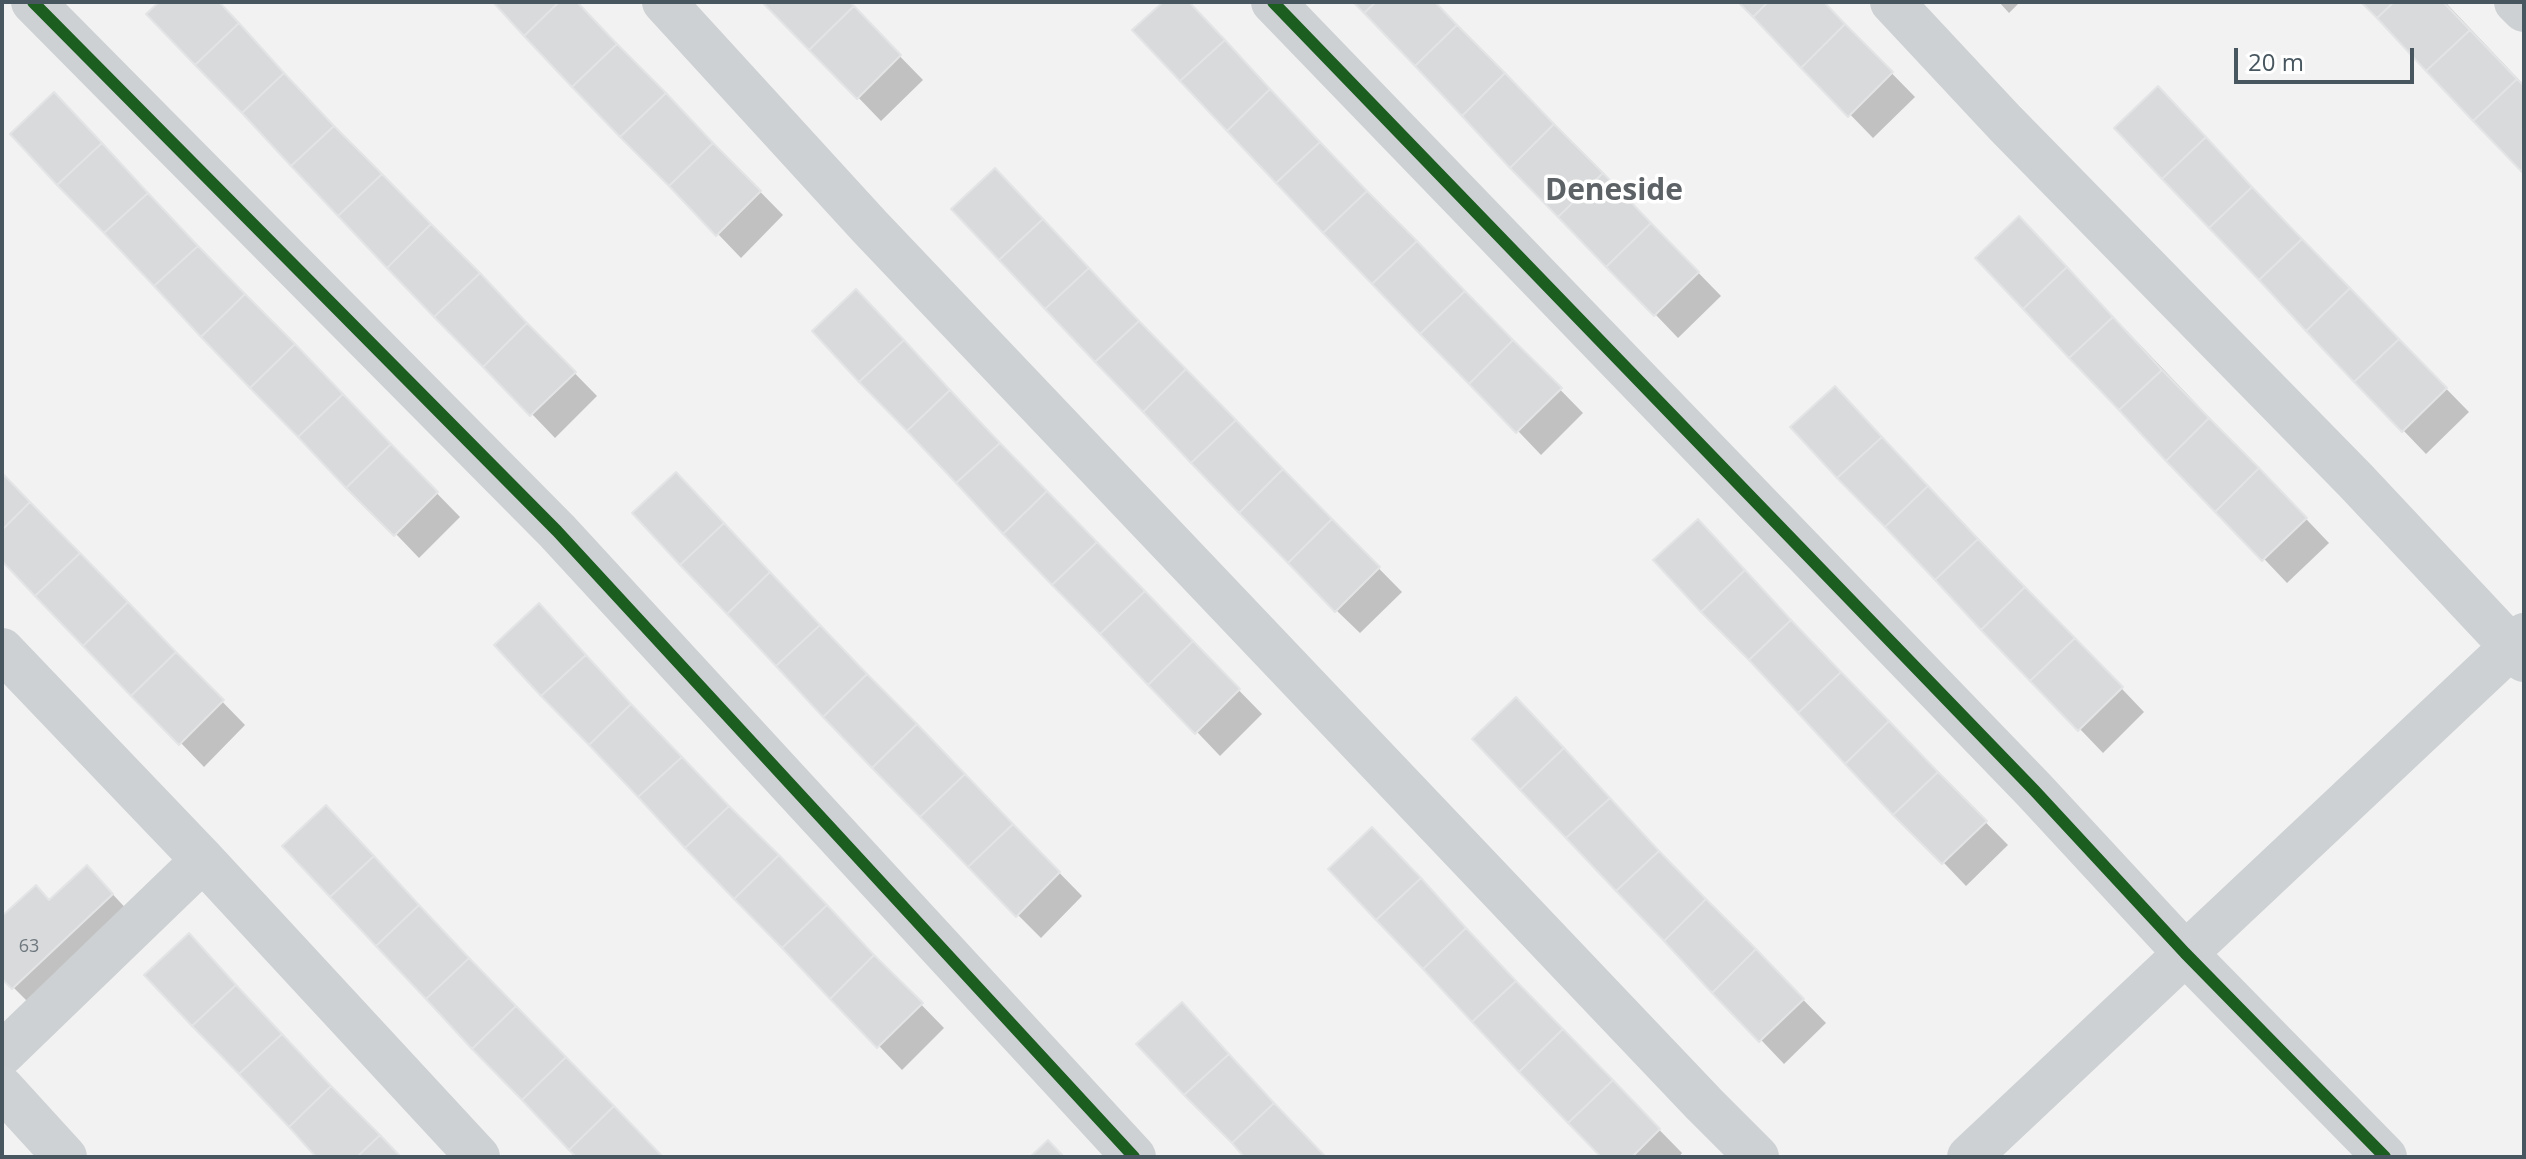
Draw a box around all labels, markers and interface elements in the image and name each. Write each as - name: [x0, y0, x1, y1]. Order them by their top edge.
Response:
- scale bar: [2238, 32, 2418, 82]
- text: 20 m: [2248, 45, 2304, 78]
- district label: Deneside: [1545, 173, 1683, 209]
- house number: 63: [19, 936, 39, 958]

